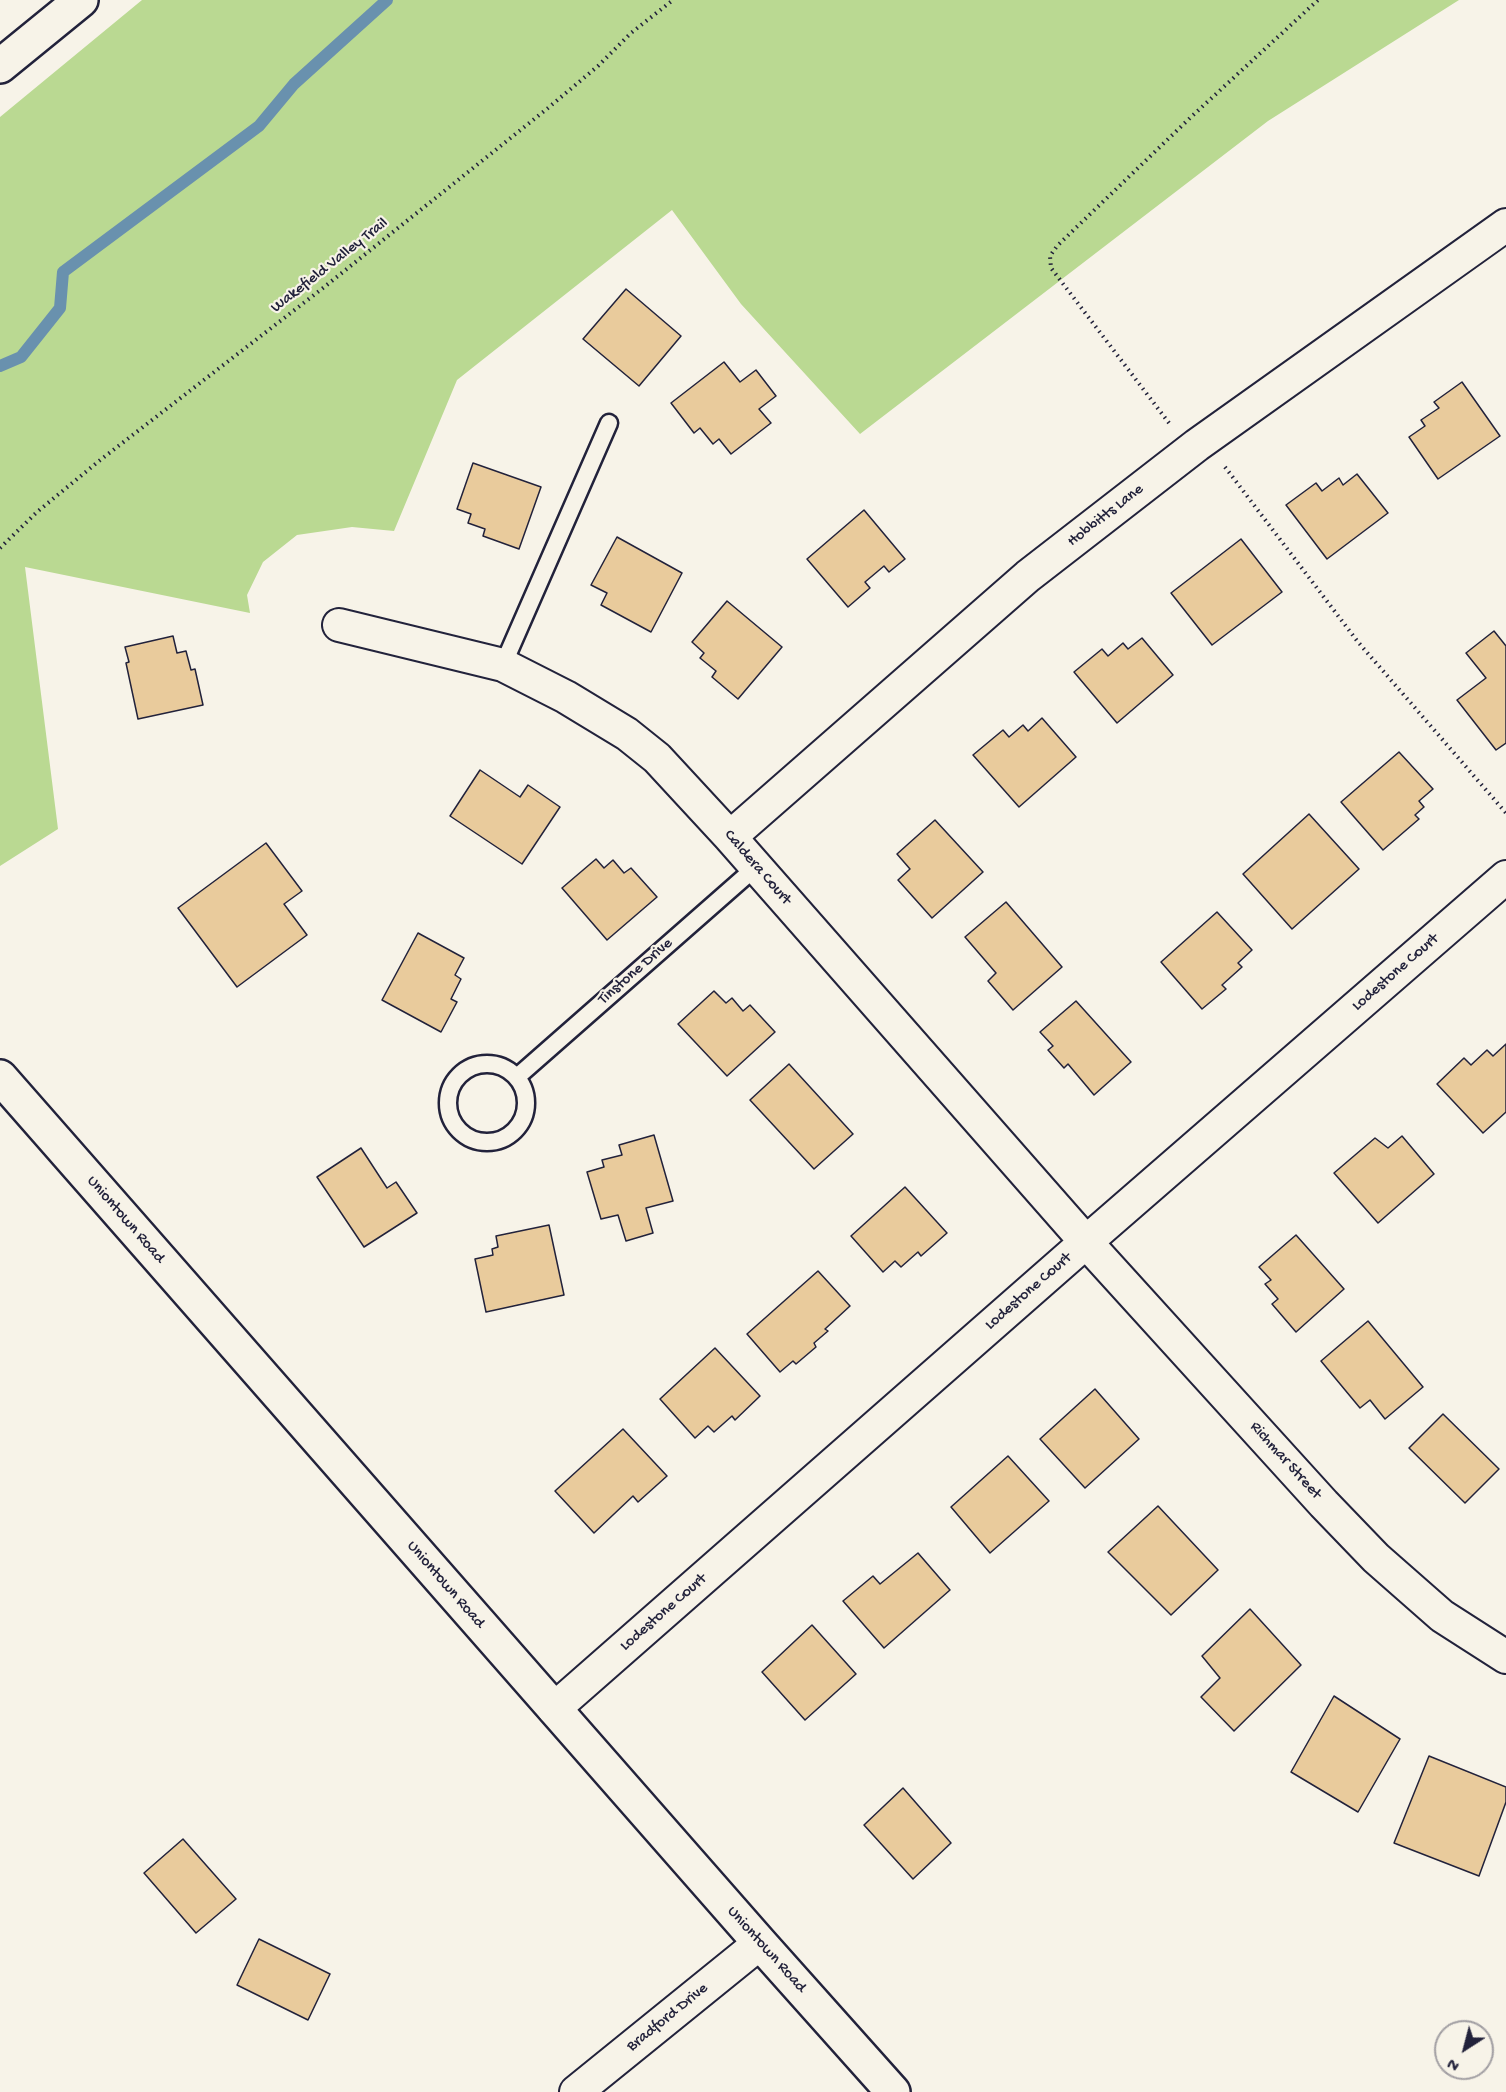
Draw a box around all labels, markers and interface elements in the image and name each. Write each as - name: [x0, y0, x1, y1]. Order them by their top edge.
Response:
- street label: Wakefield Valley Trail: [267, 214, 393, 318]
- street label: Hobbitts Lane: [1064, 480, 1148, 552]
- street label: Caldera Court: [719, 826, 795, 910]
- street label: Lodestone Court: [1349, 930, 1443, 1016]
- street label: Tinstone Drive: [595, 934, 677, 1010]
- street label: Uniontown Road: [82, 1172, 168, 1268]
- street label: Lodestone Court: [982, 1249, 1076, 1335]
- street label: Richmar Street: [1245, 1418, 1325, 1504]
- street label: Uniontown Road: [402, 1537, 488, 1633]
- street label: Lodestone Court: [617, 1570, 711, 1656]
- street label: Uniontown Road: [722, 1903, 810, 1997]
- street label: Bradford Drive: [623, 1979, 713, 2057]
- north arrow: [1434, 2020, 1494, 2080]
- text: N: [1444, 2053, 1464, 2074]

